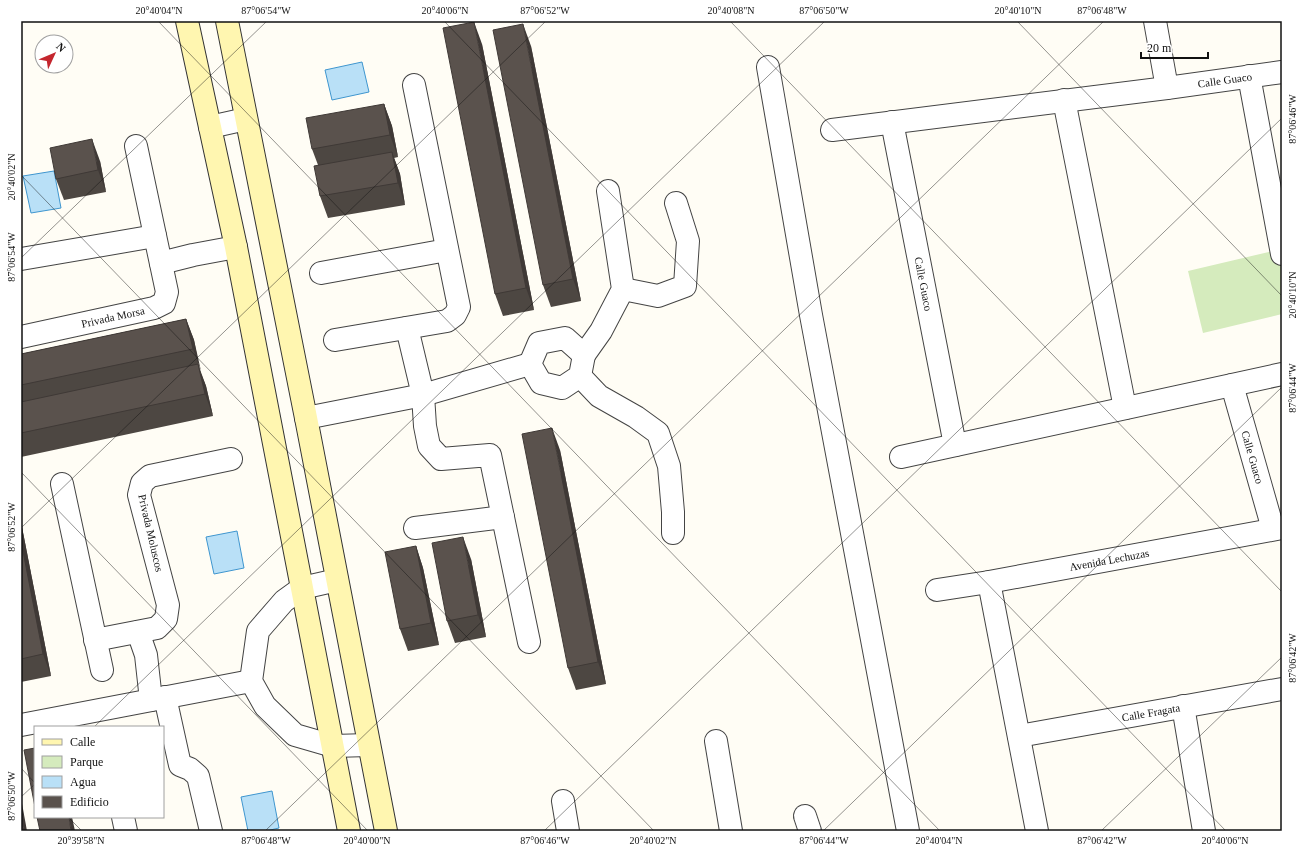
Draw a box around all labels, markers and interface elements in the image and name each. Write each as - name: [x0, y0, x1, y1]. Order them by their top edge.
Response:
- text: 20°40'04"N: [135, 5, 183, 16]
- text: 87°06'54"W: [241, 5, 291, 16]
- text: 20°40'06"N: [421, 5, 469, 16]
- text: 87°06'52"W: [520, 5, 570, 16]
- text: 20°40'08"N: [707, 5, 755, 16]
- text: 87°06'50"W: [799, 5, 849, 16]
- text: 20°40'10"N: [994, 5, 1042, 16]
- text: 87°06'48"W: [1077, 5, 1127, 16]
- north arrow: [34, 34, 74, 74]
- scale bar: [1141, 34, 1208, 60]
- text: N: [54, 40, 68, 54]
- text: 20 m: [1147, 41, 1172, 55]
- street label: Calle Guaco: [1197, 70, 1253, 90]
- text: 87°06'46"W: [1287, 94, 1298, 144]
- text: 20°40'02"N: [6, 153, 17, 201]
- text: 87°06'54"W: [6, 232, 17, 282]
- street label: Calle Guaco: [912, 256, 935, 312]
- text: 20°40'10"N: [1287, 271, 1298, 319]
- street label: Privada Morsa: [80, 304, 146, 330]
- text: 87°06'44"W: [1287, 363, 1298, 413]
- street label: Calle Guaco: [1239, 429, 1266, 486]
- street label: Privada Moluscos: [136, 493, 166, 573]
- text: 87°06'52"W: [6, 502, 17, 552]
- street label: Avenida Lechuzas: [1069, 547, 1150, 573]
- text: 87°06'42"W: [1287, 633, 1298, 683]
- street label: Calle Fragata: [1121, 701, 1181, 724]
- legend: [34, 726, 164, 818]
- text: Calle: [70, 735, 95, 749]
- text: Parque: [70, 755, 103, 769]
- text: 87°06'50"W: [6, 771, 17, 821]
- text: Agua: [70, 775, 97, 789]
- text: Edificio: [70, 795, 109, 809]
- text: 20°39'58"N: [57, 835, 105, 846]
- text: 87°06'48"W: [241, 835, 291, 846]
- text: 20°40'00"N: [343, 835, 391, 846]
- text: 87°06'46"W: [520, 835, 570, 846]
- text: 20°40'02"N: [629, 835, 677, 846]
- text: 87°06'44"W: [799, 835, 849, 846]
- text: 20°40'04"N: [915, 835, 963, 846]
- text: 87°06'42"W: [1077, 835, 1127, 846]
- text: 20°40'06"N: [1201, 835, 1249, 846]

